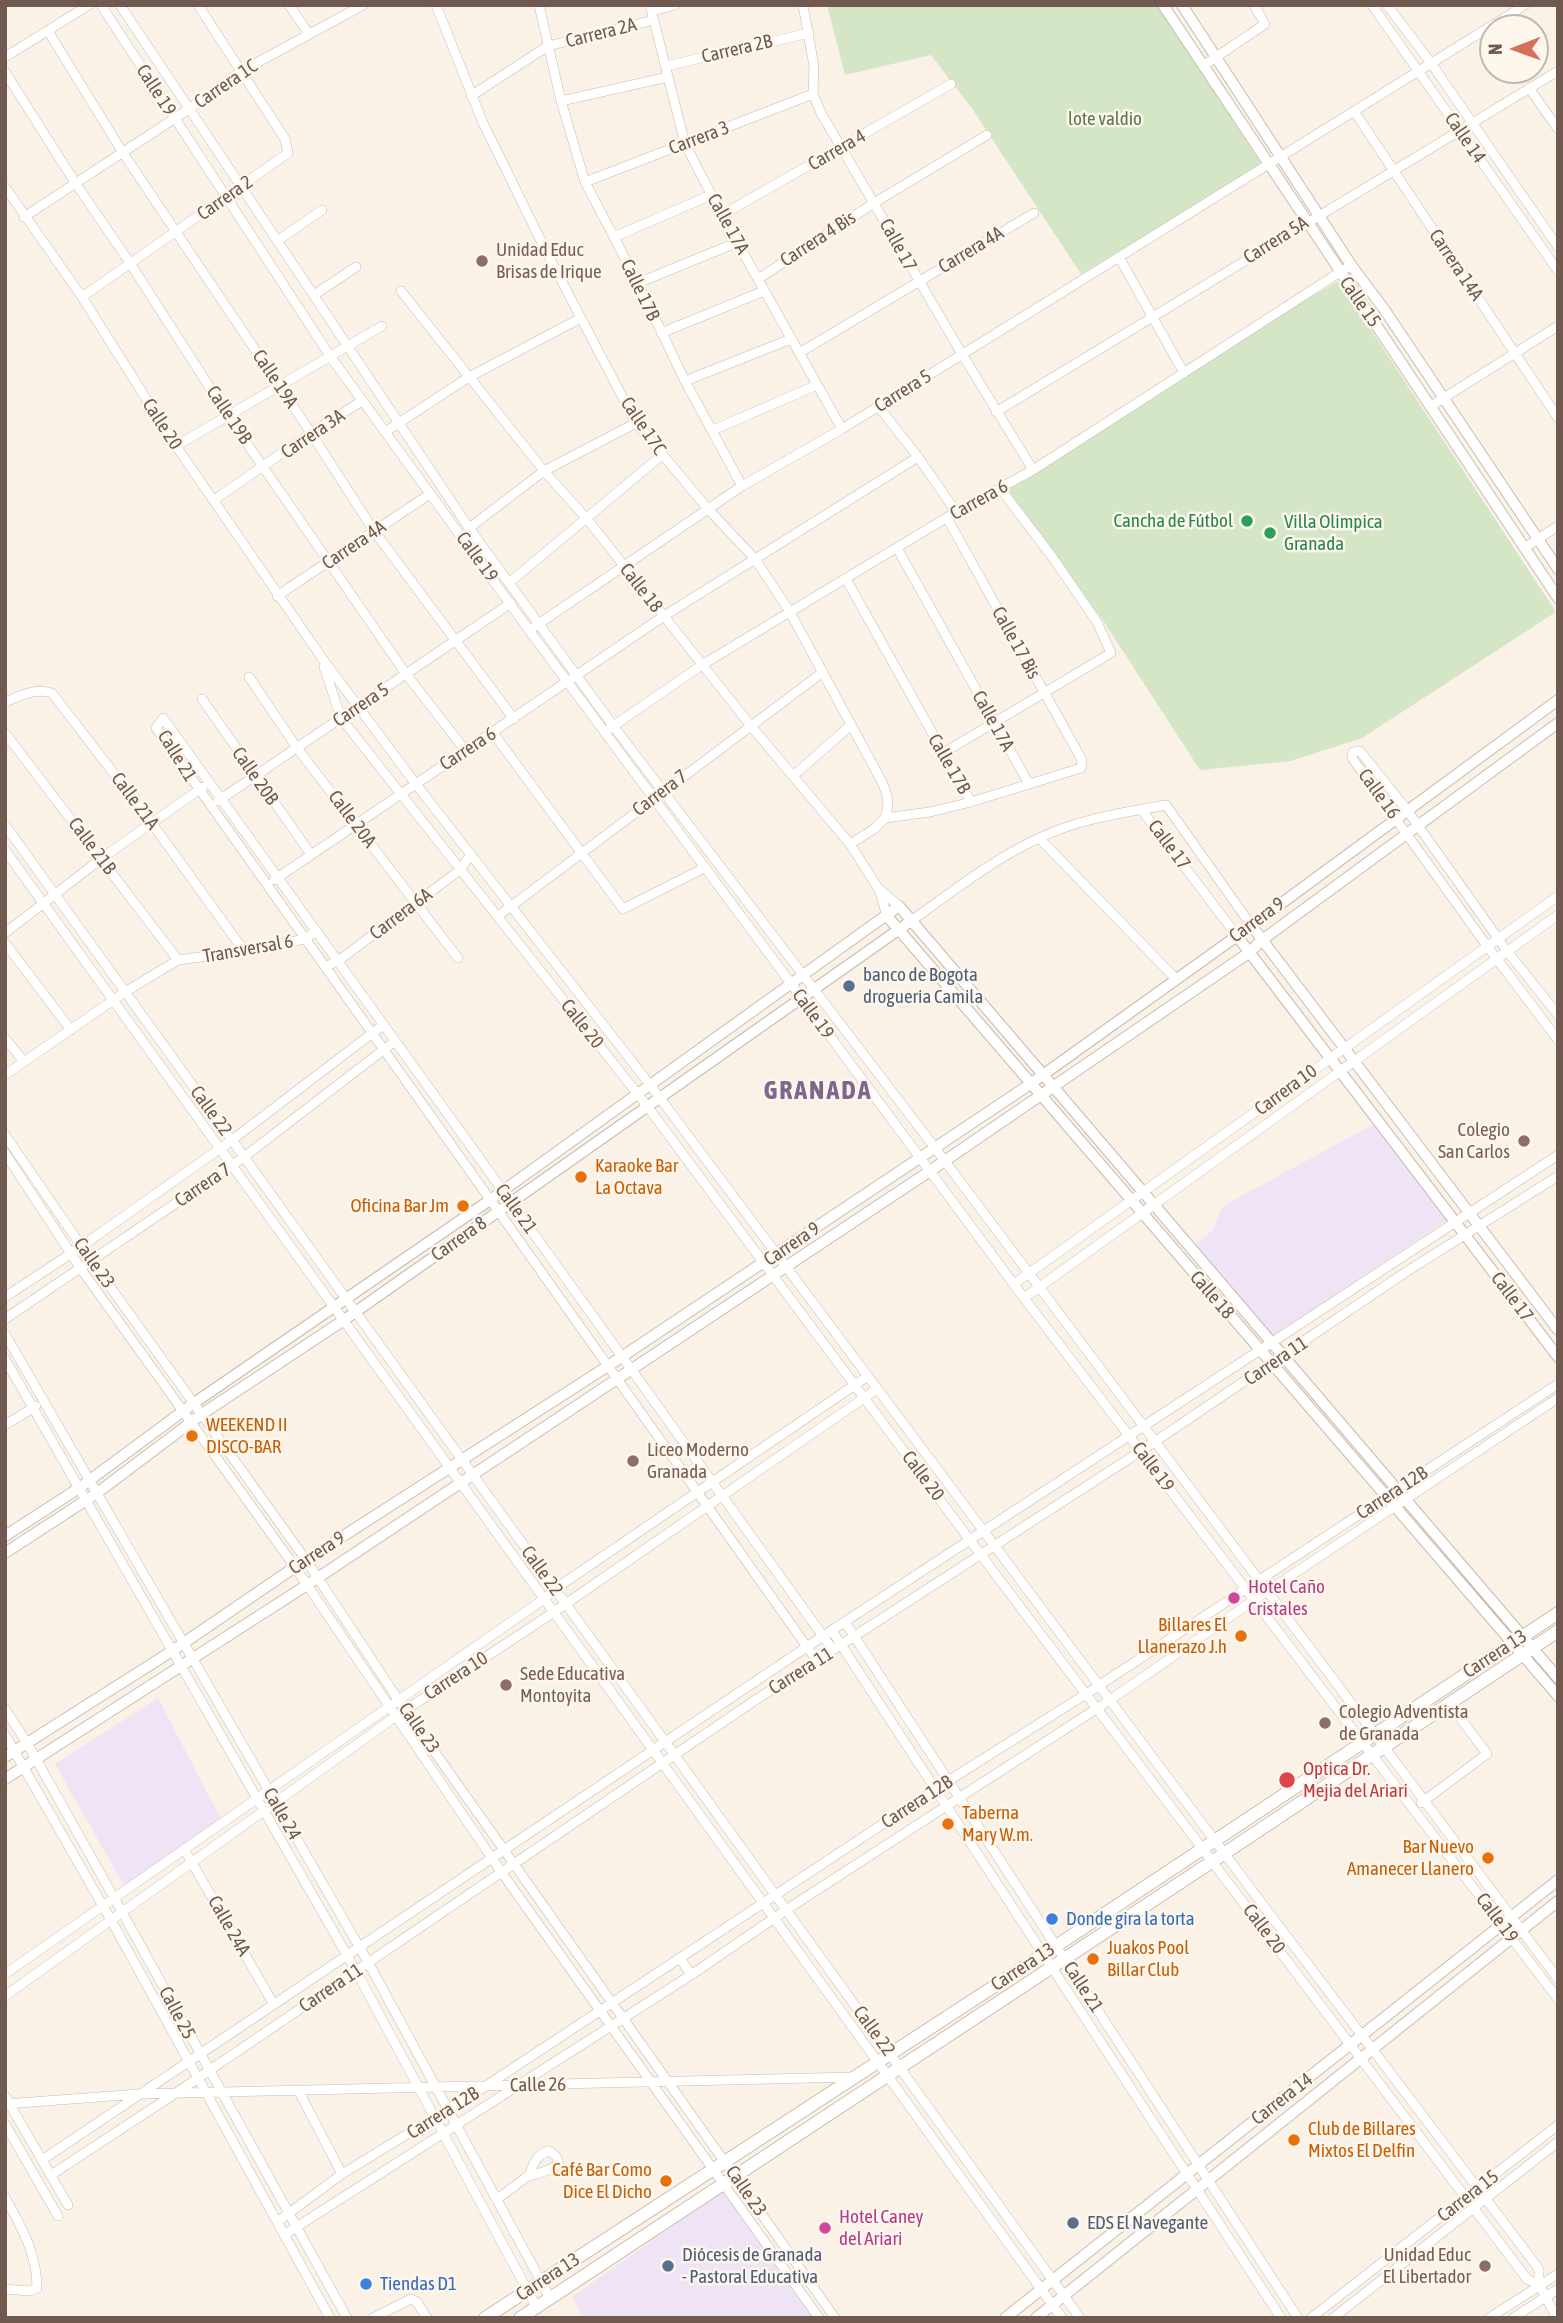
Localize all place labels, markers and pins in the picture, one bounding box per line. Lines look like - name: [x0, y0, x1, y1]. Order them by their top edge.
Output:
- place label: Unidad Educ Brisas de Irique: [496, 239, 602, 283]
- marker: Unidad Educ Brisas de Irique: [474, 253, 490, 269]
- place label: Cancha de Fútbol: [1113, 510, 1233, 532]
- place label: Villa Olimpica Granada: [1284, 511, 1383, 555]
- marker: Cancha de Fútbol: [1239, 513, 1255, 529]
- marker: Villa Olimpica Granada: [1262, 525, 1278, 541]
- place label: banco de Bogota drogueria Camila: [863, 964, 983, 1008]
- marker: banco de Bogota drogueria Camila: [841, 978, 857, 994]
- place label: Colegio San Carlos: [1438, 1119, 1510, 1163]
- marker: Colegio San Carlos: [1516, 1133, 1532, 1149]
- place label: Karaoke Bar La Octava: [595, 1155, 678, 1199]
- marker: Karaoke Bar La Octava: [573, 1169, 589, 1185]
- place label: Oficina Bar Jm: [350, 1195, 449, 1217]
- marker: Oficina Bar Jm: [455, 1198, 471, 1214]
- place label: WEEKEND II DISCO-BAR: [206, 1414, 288, 1458]
- marker: WEEKEND II DISCO-BAR: [184, 1428, 200, 1444]
- place label: Liceo Moderno Granada: [647, 1439, 749, 1483]
- marker: Liceo Moderno Granada: [625, 1453, 641, 1469]
- place label: Hotel Caño Cristales: [1248, 1576, 1325, 1620]
- marker: Hotel Caño Cristales: [1226, 1590, 1242, 1606]
- place label: Billares El Llanerazo J.h: [1137, 1614, 1227, 1658]
- marker: Billares El Llanerazo J.h: [1233, 1628, 1249, 1644]
- place label: Sede Educativa Montoyita: [520, 1663, 625, 1707]
- marker: Sede Educativa Montoyita: [498, 1677, 514, 1693]
- place label: Colegio Adventista de Granada: [1339, 1701, 1469, 1745]
- marker: Colegio Adventista de Granada: [1317, 1715, 1333, 1731]
- place label: Optica Dr. Mejia del Ariari: [1303, 1758, 1408, 1802]
- marker: Optica Dr. Mejia del Ariari: [1277, 1770, 1297, 1790]
- place label: Taberna Mary W.m.: [962, 1802, 1033, 1846]
- marker: Taberna Mary W.m.: [940, 1816, 956, 1832]
- place label: Bar Nuevo Amanecer Llanero: [1347, 1836, 1474, 1880]
- marker: Bar Nuevo Amanecer Llanero: [1480, 1850, 1496, 1866]
- place label: Donde gira la torta: [1066, 1908, 1195, 1930]
- marker: Donde gira la torta: [1044, 1911, 1060, 1927]
- place label: Juakos Pool Billar Club: [1107, 1937, 1189, 1981]
- marker: Juakos Pool Billar Club: [1085, 1951, 1101, 1967]
- place label: Club de Billares Mixtos El Delfin: [1308, 2118, 1416, 2162]
- marker: Club de Billares Mixtos El Delfin: [1286, 2132, 1302, 2148]
- place label: Café Bar Como Dice El Dicho: [552, 2159, 652, 2203]
- marker: Café Bar Como Dice El Dicho: [658, 2173, 674, 2189]
- place label: Hotel Caney del Ariari: [839, 2206, 923, 2250]
- place label: EDS El Navegante: [1087, 2212, 1208, 2234]
- marker: EDS El Navegante: [1065, 2215, 1081, 2231]
- marker: Hotel Caney del Ariari: [817, 2220, 833, 2236]
- place label: Diócesis de Granada - Pastoral Educativa: [682, 2244, 822, 2288]
- place label: Unidad Educ El Libertador: [1383, 2244, 1471, 2288]
- marker: Diócesis de Granada - Pastoral Educativa: [660, 2258, 676, 2274]
- marker: Unidad Educ El Libertador: [1477, 2258, 1493, 2274]
- place label: Tiendas D1: [380, 2273, 457, 2295]
- marker: Tiendas D1: [358, 2276, 374, 2292]

